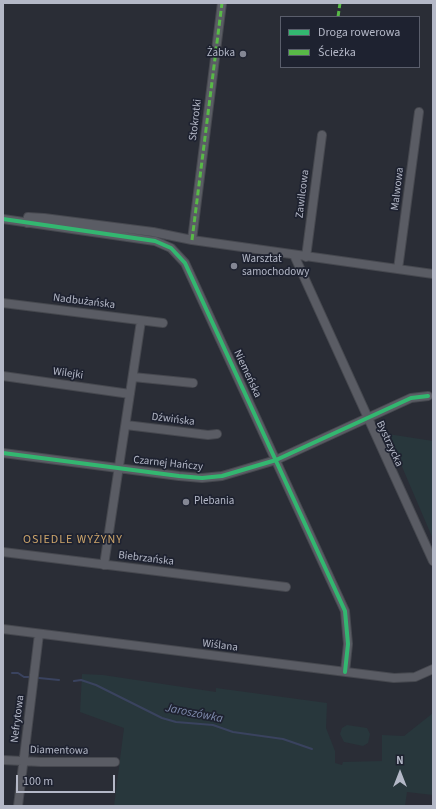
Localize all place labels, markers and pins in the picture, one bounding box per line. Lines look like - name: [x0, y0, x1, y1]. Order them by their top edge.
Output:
- place label: Żabka: [207, 47, 235, 61]
- marker: Żabka: [238, 49, 248, 59]
- place label: Warsztat samochodowy: [242, 253, 309, 279]
- marker: Warsztat samochodowy: [229, 261, 239, 271]
- place label: Plebania: [194, 495, 234, 509]
- marker: Plebania: [181, 497, 191, 507]

